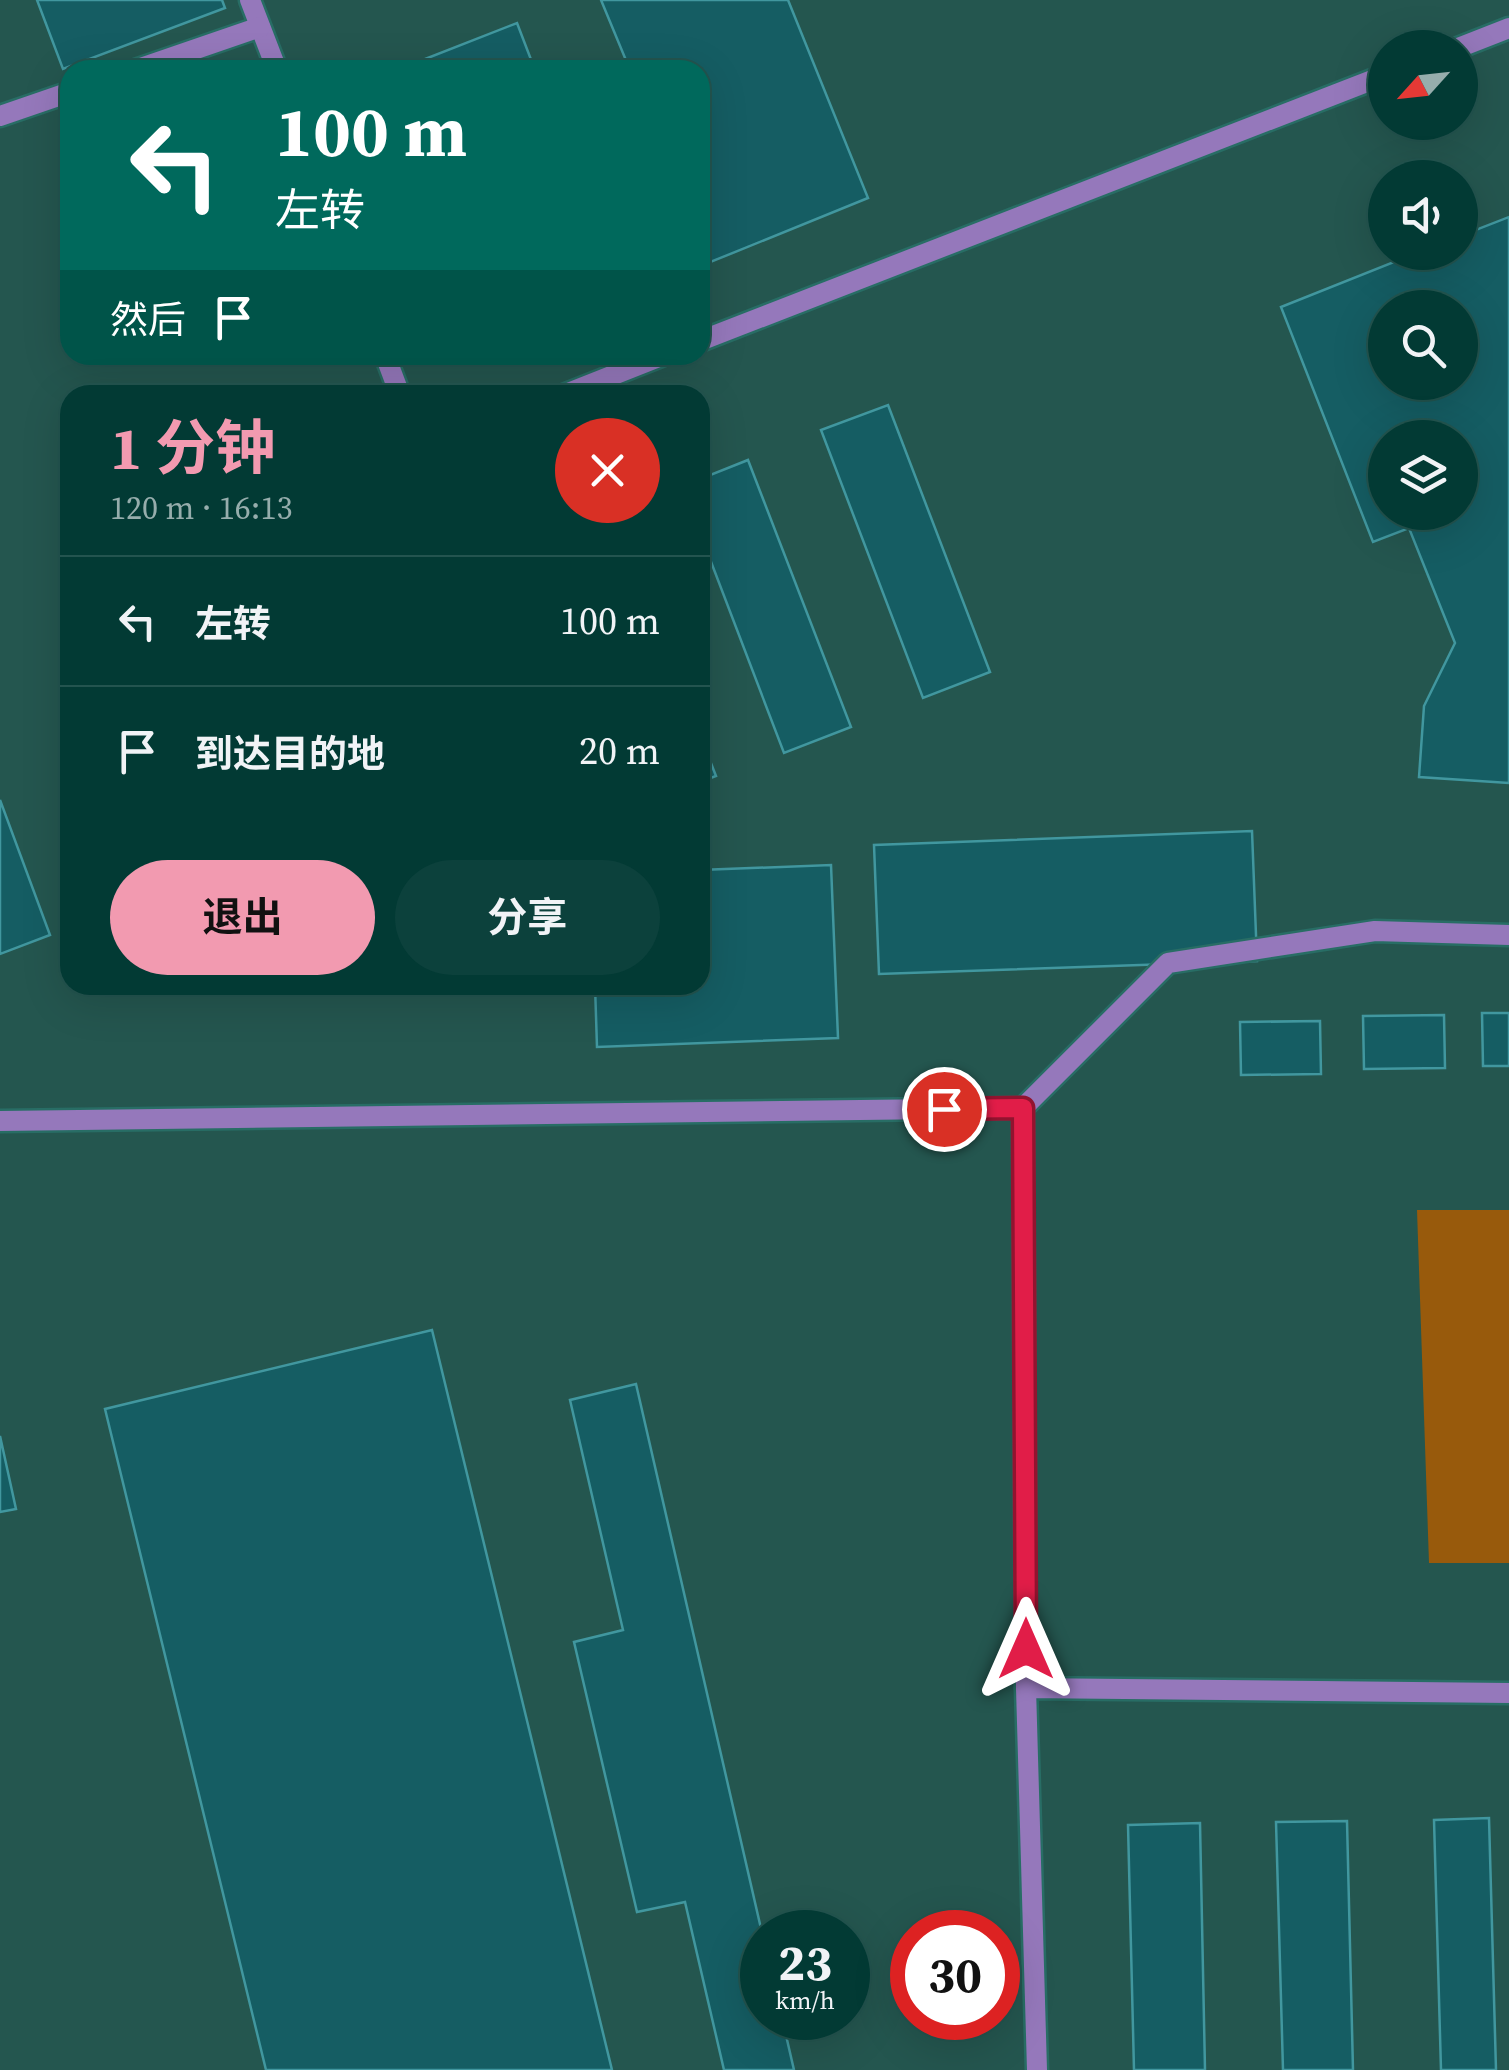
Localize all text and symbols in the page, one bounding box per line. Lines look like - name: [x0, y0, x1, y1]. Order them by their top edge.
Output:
- north arrow: [1368, 30, 1478, 140]
- map controls: [1368, 30, 1478, 530]
- text: 100 m: [275, 83, 467, 179]
- icon: left: [110, 100, 240, 230]
- button: sound: [1368, 160, 1478, 270]
- text: 左转: [275, 179, 365, 241]
- icon: arrive: [206, 290, 261, 345]
- button: search: [1368, 290, 1478, 400]
- text: 然后: [110, 294, 186, 346]
- text: 1 分钟: [110, 407, 275, 489]
- button: close: [555, 418, 660, 523]
- button: layers: [1368, 420, 1478, 530]
- text: 120 m · 16:13: [110, 486, 292, 530]
- icon: left: [110, 594, 165, 649]
- text: 100 m: [560, 595, 660, 647]
- text: 左转: [195, 598, 271, 650]
- icon: arrive: [110, 724, 165, 779]
- text: 20 m: [579, 725, 660, 777]
- text: 到达目的地: [195, 728, 385, 780]
- button: 退出: [110, 860, 375, 975]
- button: 分享: [395, 860, 660, 975]
- pin: [902, 1067, 987, 1152]
- icon: arrive: [917, 1082, 972, 1137]
- position arrow: [974, 1597, 1078, 1701]
- speed limit sign: 30: [890, 1910, 1020, 2040]
- text: 23: [778, 1928, 832, 1997]
- text: km/h: [775, 1983, 835, 2017]

